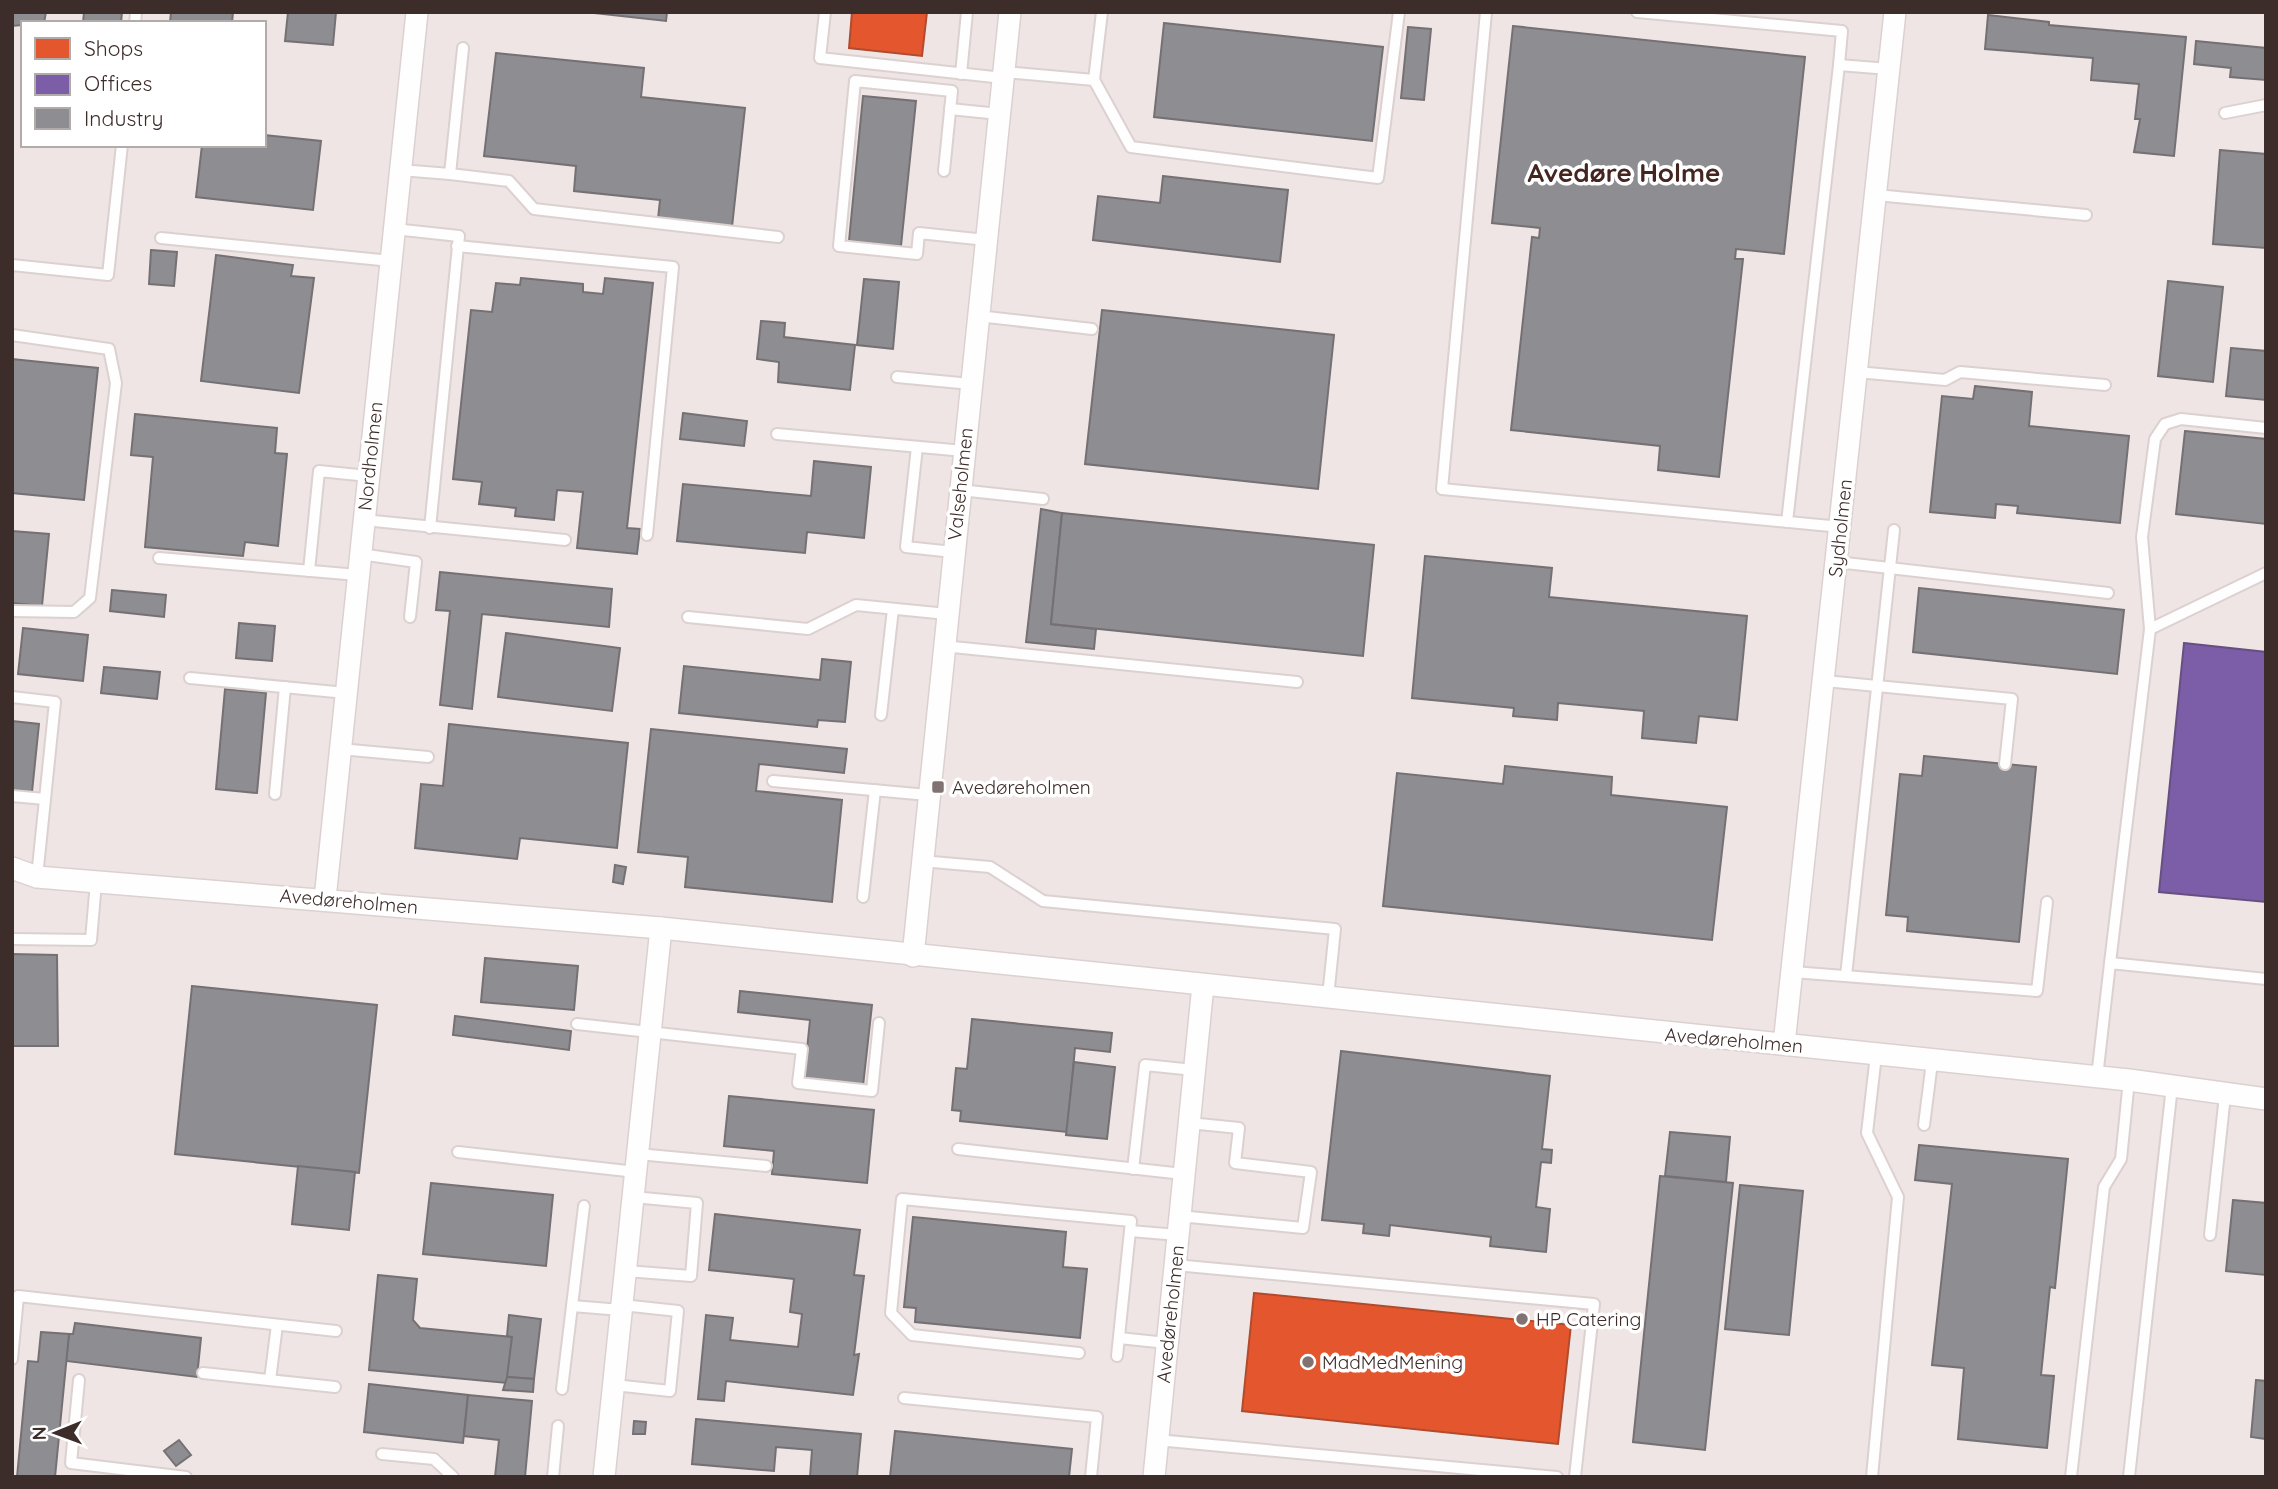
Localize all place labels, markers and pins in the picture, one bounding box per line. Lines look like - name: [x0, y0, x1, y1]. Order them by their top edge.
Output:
- place label: Avedøreholmen: [952, 775, 1091, 799]
- marker: Avedøreholmen: [930, 779, 946, 795]
- place label: HP Catering: [1536, 1307, 1641, 1331]
- marker: HP Catering: [1514, 1311, 1530, 1327]
- place label: MadMedMening: [1322, 1350, 1463, 1374]
- marker: MadMedMening: [1300, 1354, 1316, 1370]

